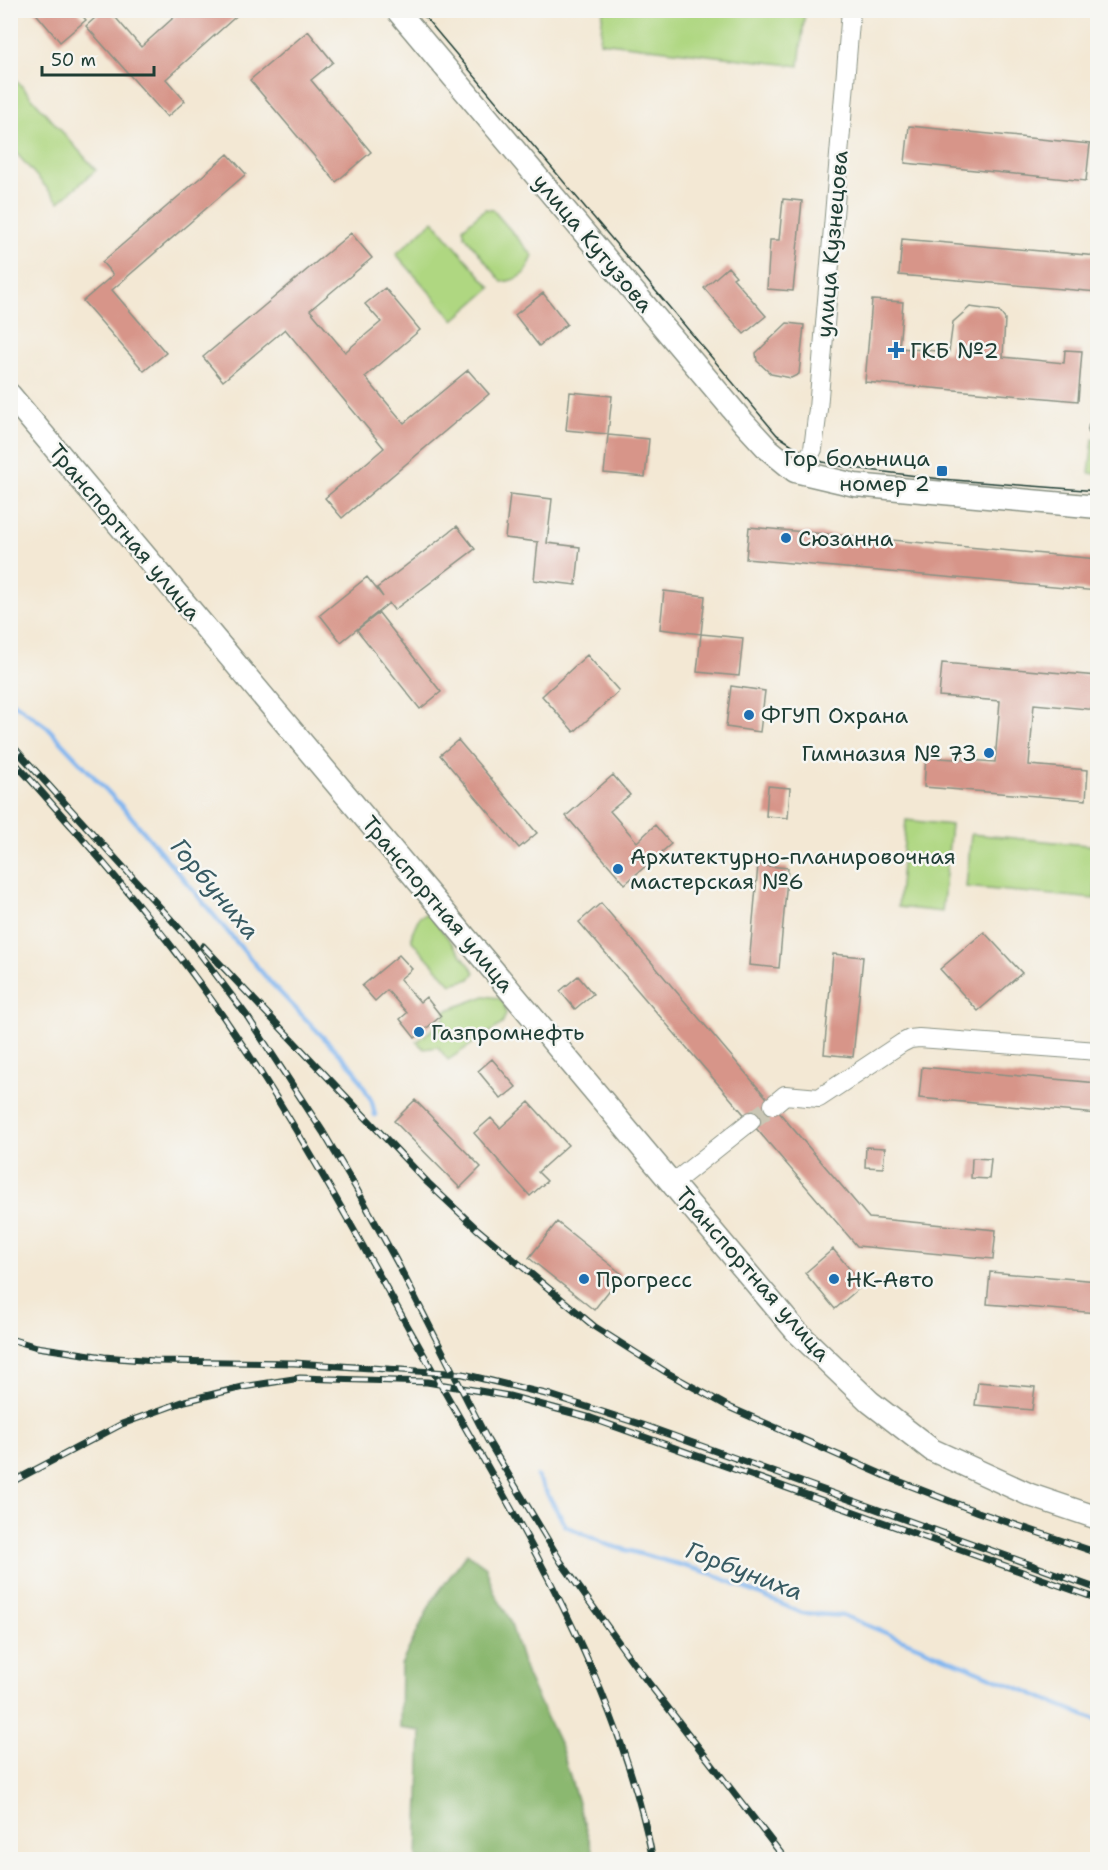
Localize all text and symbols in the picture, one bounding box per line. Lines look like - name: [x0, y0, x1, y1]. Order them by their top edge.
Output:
- scale bar: [42, 39, 154, 77]
- text: 50 m: [51, 48, 96, 72]
- street label: улица Кузнецова: [809, 149, 855, 339]
- street label: улица Кутузова: [526, 168, 660, 319]
- place label: ГКБ №2: [910, 336, 999, 365]
- marker: ГКБ №2: [887, 341, 905, 359]
- street label: Транспортная улица: [42, 438, 208, 627]
- place label: Гор больница номер 2: [784, 444, 930, 498]
- marker: Гор больница номер 2: [935, 464, 949, 478]
- place label: Сюзанна: [798, 524, 894, 553]
- marker: Сюзанна: [779, 531, 793, 545]
- place label: ФГУП Охрана: [761, 701, 909, 730]
- marker: ФГУП Охрана: [742, 708, 756, 722]
- place label: Гимназия № 73: [801, 739, 977, 768]
- marker: Гимназия № 73: [982, 746, 996, 760]
- street label: Транспортная улица: [355, 810, 521, 999]
- water label: Горбуниха: [163, 832, 267, 946]
- place label: Архитектурно-планировочная мастерская №6: [630, 842, 956, 896]
- marker: Архитектурно-планировочная мастерская №6: [611, 862, 625, 876]
- place label: Газпромнефть: [431, 1018, 584, 1047]
- marker: Газпромнефть: [412, 1025, 426, 1039]
- street label: Транспортная улица: [669, 1181, 837, 1368]
- place label: Прогресс: [596, 1265, 692, 1294]
- place label: НК-Авто: [846, 1265, 934, 1294]
- marker: Прогресс: [577, 1272, 591, 1286]
- marker: НК-Авто: [827, 1272, 841, 1286]
- water label: Горбуниха: [681, 1534, 807, 1608]

